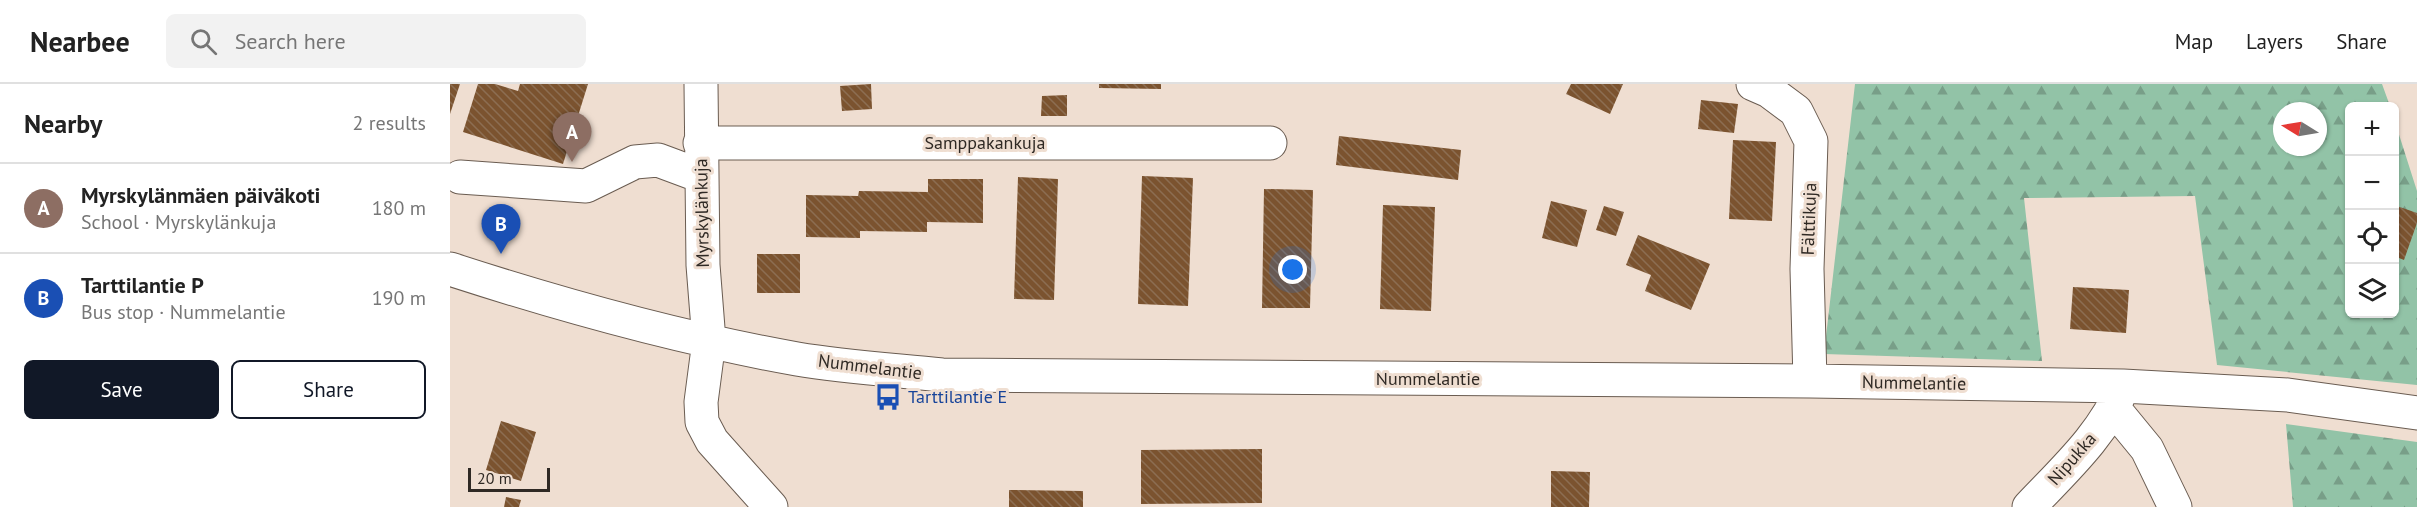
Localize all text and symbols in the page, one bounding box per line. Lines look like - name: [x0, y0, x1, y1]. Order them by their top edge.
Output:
- search box: [166, 14, 586, 68]
- text: Nearbee: [30, 23, 130, 60]
- icon: search: [187, 25, 220, 58]
- text: Search here: [235, 27, 346, 55]
- text: Map: [2175, 28, 2213, 55]
- text: Layers: [2246, 28, 2303, 55]
- text: Share: [2336, 28, 2387, 55]
- north arrow: [2273, 102, 2327, 156]
- map controls: [2345, 102, 2399, 318]
- button: +: [2345, 102, 2399, 156]
- text: Nearby: [24, 107, 102, 140]
- text: 2 results: [353, 110, 426, 136]
- pin: A: [552, 112, 592, 162]
- street label: Samppakankuja: [925, 131, 1045, 154]
- button: −: [2345, 156, 2399, 210]
- street label: Myrskylänkuja: [689, 158, 714, 268]
- text: Myrskylänmäen päiväkoti: [81, 181, 321, 209]
- street label: Fälttikuja: [1796, 182, 1821, 256]
- text: A: [37, 195, 50, 221]
- text: 180 m: [372, 195, 426, 221]
- pin: B: [482, 204, 520, 254]
- text: School · Myrskylänkuja: [81, 209, 276, 235]
- button: locate: [2345, 210, 2399, 264]
- your location: [1278, 255, 1307, 284]
- button: layers: [2345, 264, 2399, 318]
- text: Tarttilantie P: [81, 271, 204, 299]
- text: B: [38, 285, 49, 311]
- text: 190 m: [372, 285, 426, 311]
- text: Bus stop · Nummelantie: [81, 299, 286, 325]
- street label: Nummelantie: [817, 349, 923, 384]
- button: Save: [24, 360, 219, 419]
- button: Share: [231, 360, 426, 419]
- street label: Nummelantie: [1376, 367, 1480, 390]
- street label: Nummelantie: [1862, 370, 1966, 395]
- bus stop icon: Tarttilantie E: [873, 382, 903, 412]
- place label: Tarttilantie E: [908, 385, 1007, 408]
- street label: Nipukka: [2042, 428, 2101, 490]
- scale bar: [468, 465, 550, 492]
- text: 20 m: [477, 468, 512, 488]

